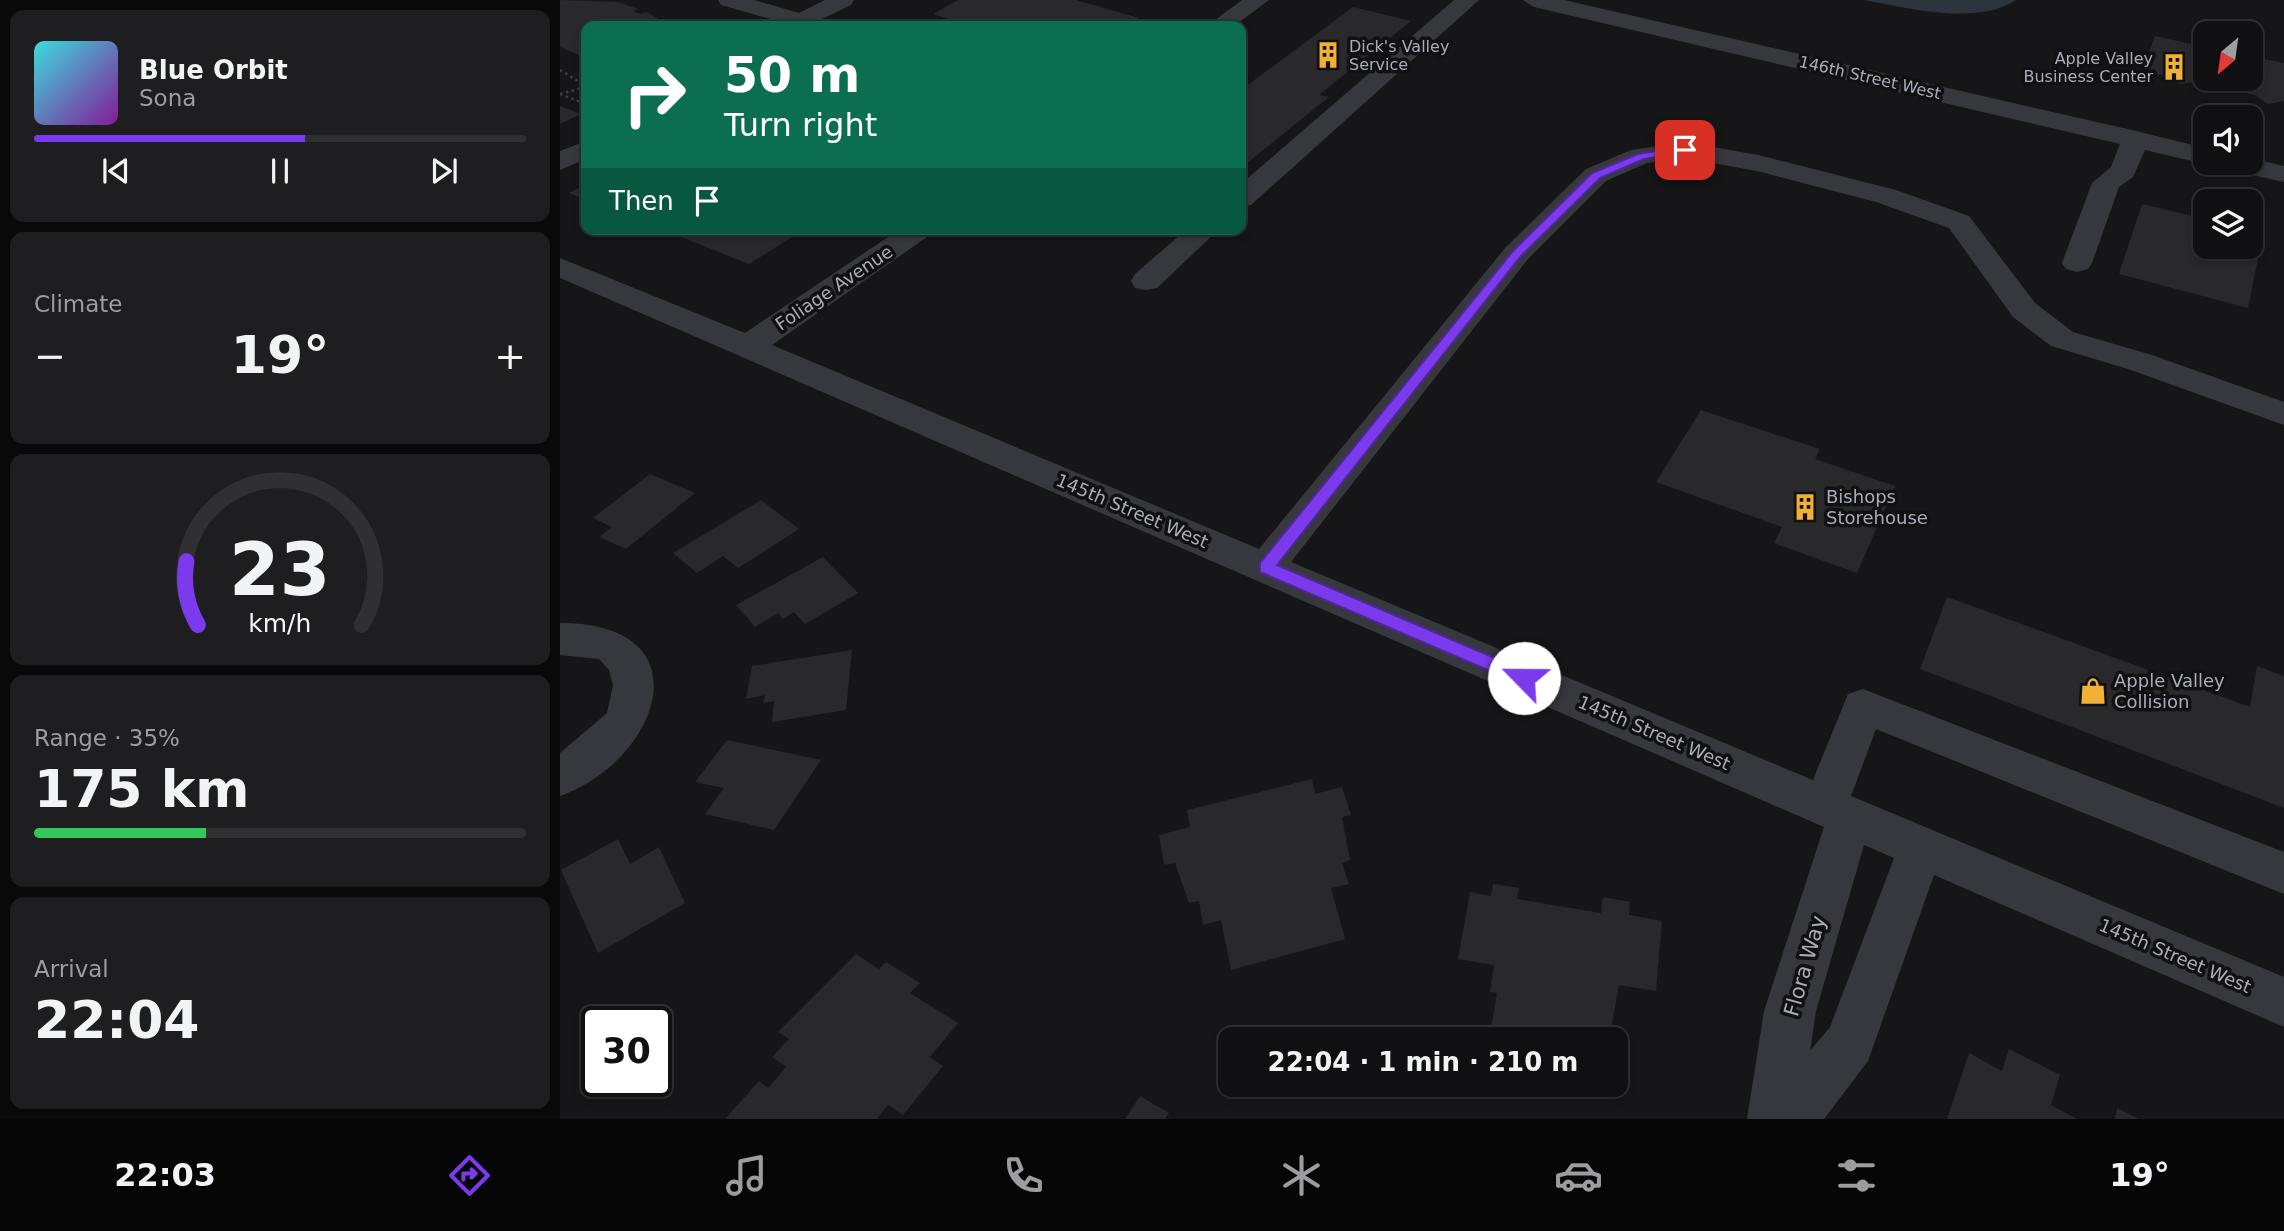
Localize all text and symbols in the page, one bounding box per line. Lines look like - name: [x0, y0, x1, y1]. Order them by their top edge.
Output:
- north arrow: [2193, 21, 2263, 91]
- map controls: [2193, 21, 2263, 259]
- place label: Dick's Valley Service: [1349, 37, 1449, 74]
- building icon: Dick's Valley Service: [1313, 40, 1343, 70]
- text: 50 m: [724, 47, 860, 104]
- icon: right: [609, 49, 700, 140]
- place label: Apple Valley Business Center: [2024, 49, 2153, 86]
- street label: 146th Street West: [1797, 52, 1943, 103]
- building icon: Apple Valley Business Center: [2159, 52, 2189, 82]
- text: Blue Orbit: [139, 55, 288, 85]
- text: Sona: [139, 85, 196, 111]
- button: sound: [2193, 105, 2263, 175]
- text: Turn right: [724, 106, 877, 144]
- pin: [1655, 120, 1715, 180]
- icon: arrive: [1666, 131, 1704, 169]
- icon: previous: [97, 152, 135, 190]
- icon: pause: [261, 152, 299, 190]
- icon: next: [425, 152, 463, 190]
- icon: arrive: [688, 182, 726, 220]
- text: Then: [609, 186, 674, 216]
- button: layers: [2193, 189, 2263, 259]
- street label: Foliage Avenue: [771, 241, 896, 335]
- text: Climate: [34, 291, 123, 317]
- text: 19°: [231, 325, 329, 385]
- text: −: [34, 334, 66, 378]
- text: +: [494, 334, 526, 378]
- street label: 145th Street West: [1053, 469, 1211, 552]
- place label: Bishops Storehouse: [1826, 486, 1928, 528]
- building icon: Bishops Storehouse: [1790, 492, 1820, 522]
- text: 23: [229, 528, 331, 613]
- text: km/h: [248, 609, 312, 638]
- position arrow: [1487, 641, 1561, 715]
- place label: Apple Valley Collision: [2114, 670, 2225, 712]
- shop icon: Apple Valley Collision: [2078, 676, 2108, 706]
- street label: 145th Street West: [1575, 691, 1733, 774]
- text: Range · 35%: [34, 725, 180, 751]
- text: 175 km: [34, 759, 249, 819]
- street label: Flora Way: [1779, 913, 1831, 1019]
- street label: 145th Street West: [2096, 914, 2254, 997]
- text: Arrival: [34, 956, 109, 982]
- text: 22:04: [34, 990, 200, 1050]
- speed limit sign: 30: [581, 1006, 672, 1097]
- text: 22:04 · 1 min · 210 m: [1268, 1047, 1578, 1077]
- icon: directions: [445, 1151, 494, 1200]
- icon: music: [722, 1151, 771, 1200]
- icon: phone: [999, 1151, 1048, 1200]
- icon: climate: [1277, 1151, 1326, 1200]
- icon: car: [1554, 1151, 1603, 1200]
- icon: filters: [1832, 1151, 1881, 1200]
- text: 22:03: [114, 1156, 216, 1194]
- text: 19°: [2109, 1156, 2170, 1194]

